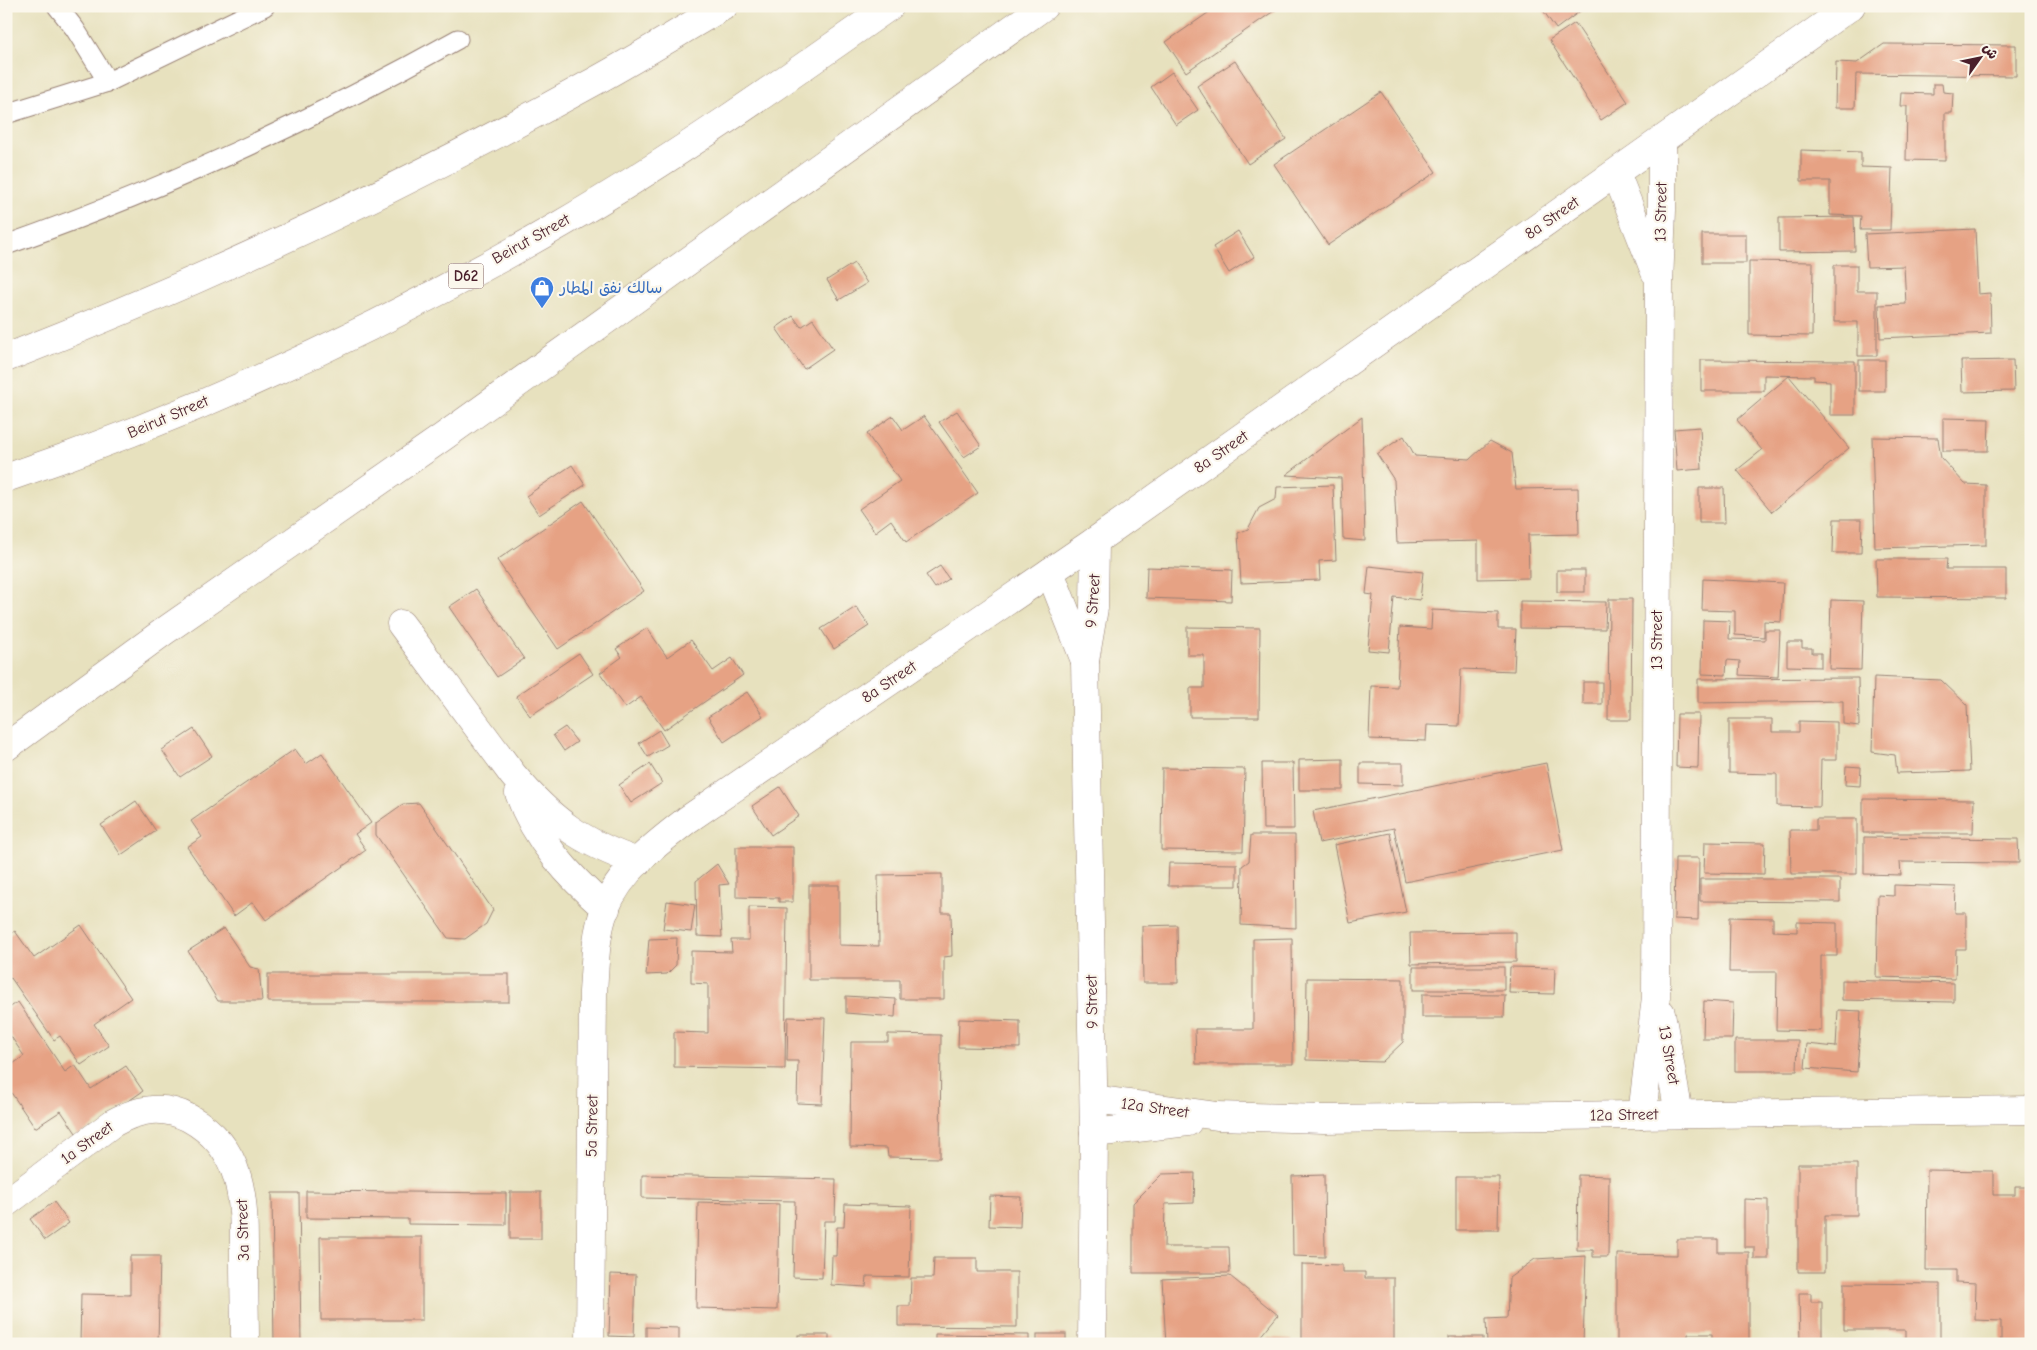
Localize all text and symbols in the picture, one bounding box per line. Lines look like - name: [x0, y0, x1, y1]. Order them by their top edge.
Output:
- north arrow: [1954, 32, 2004, 82]
- text: ش: [1979, 40, 2002, 62]
- street label: 13 Street: [1651, 182, 1671, 242]
- street label: 8a Street: [1521, 193, 1583, 243]
- street label: Beirut Street: [489, 210, 573, 268]
- road number: D62: [448, 264, 484, 288]
- shop icon: سالك نفق المطار: [529, 275, 555, 309]
- place label: سالك نفق المطار: [558, 279, 662, 297]
- street label: Beirut Street: [125, 392, 212, 442]
- street label: 8a Street: [1190, 427, 1252, 477]
- street label: 9 Street: [1082, 573, 1104, 629]
- street label: 13 Street: [1648, 610, 1666, 670]
- street label: 8a Street: [858, 657, 920, 707]
- street label: 9 Street: [1083, 974, 1101, 1029]
- street label: 13 Street: [1655, 1024, 1683, 1086]
- street label: 5a Street: [582, 1094, 602, 1157]
- street label: 12a Street: [1120, 1094, 1191, 1122]
- street label: 12a Street: [1590, 1105, 1659, 1125]
- street label: 1a Street: [57, 1118, 117, 1168]
- street label: 3a Street: [233, 1198, 253, 1261]

